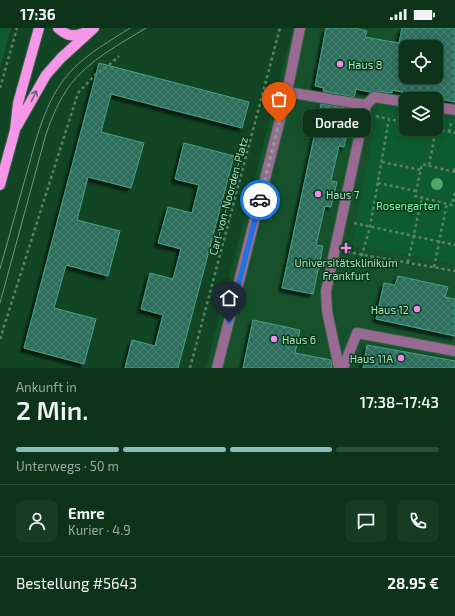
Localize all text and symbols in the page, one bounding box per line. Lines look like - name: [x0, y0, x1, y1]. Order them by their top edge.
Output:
- text: 17:36: [20, 5, 56, 23]
- map controls: [399, 40, 443, 136]
- button: locate: [399, 40, 443, 84]
- place label: Haus 8: [348, 58, 382, 71]
- marker: Haus 8: [335, 59, 345, 69]
- pin: [262, 82, 296, 123]
- icon: bag: [268, 88, 290, 110]
- one-way arrow: [31, 90, 38, 102]
- button: layers: [399, 92, 443, 136]
- callout: Dorade: [303, 109, 371, 137]
- text: Dorade: [315, 115, 359, 131]
- street label: Carl-von-Noorden-Platz: [206, 135, 250, 256]
- courier: [240, 180, 280, 220]
- place label: Haus 7: [326, 188, 360, 201]
- icon: car: [249, 189, 271, 211]
- marker: Haus 7: [313, 189, 323, 199]
- park label: Rosengarten: [376, 199, 440, 212]
- marker: Universitätsklinikum Frankfurt: [340, 242, 352, 254]
- place label: Universitätsklinikum Frankfurt: [294, 256, 398, 282]
- pin: [212, 281, 246, 322]
- icon: home: [218, 287, 240, 309]
- place label: Haus 12: [371, 303, 409, 316]
- marker: Haus 12: [412, 304, 422, 314]
- place label: Haus 6: [282, 333, 316, 346]
- marker: Haus 6: [269, 334, 279, 344]
- place label: Haus 11A: [350, 352, 393, 365]
- marker: Haus 11A: [396, 353, 406, 363]
- text: Ankunft in: [16, 379, 77, 395]
- text: 17:38–17:43: [360, 393, 439, 411]
- text: 2 Min.: [16, 394, 88, 425]
- text: Unterwegs · 50 m: [16, 458, 119, 474]
- button: person: [16, 500, 58, 542]
- button: chat: [345, 500, 387, 542]
- button: phone: [397, 500, 439, 542]
- text: Emre: [68, 504, 105, 522]
- text: Kurier · 4.9: [68, 522, 131, 538]
- text: Bestellung #5643: [16, 574, 137, 592]
- text: 28.95 €: [387, 574, 439, 592]

